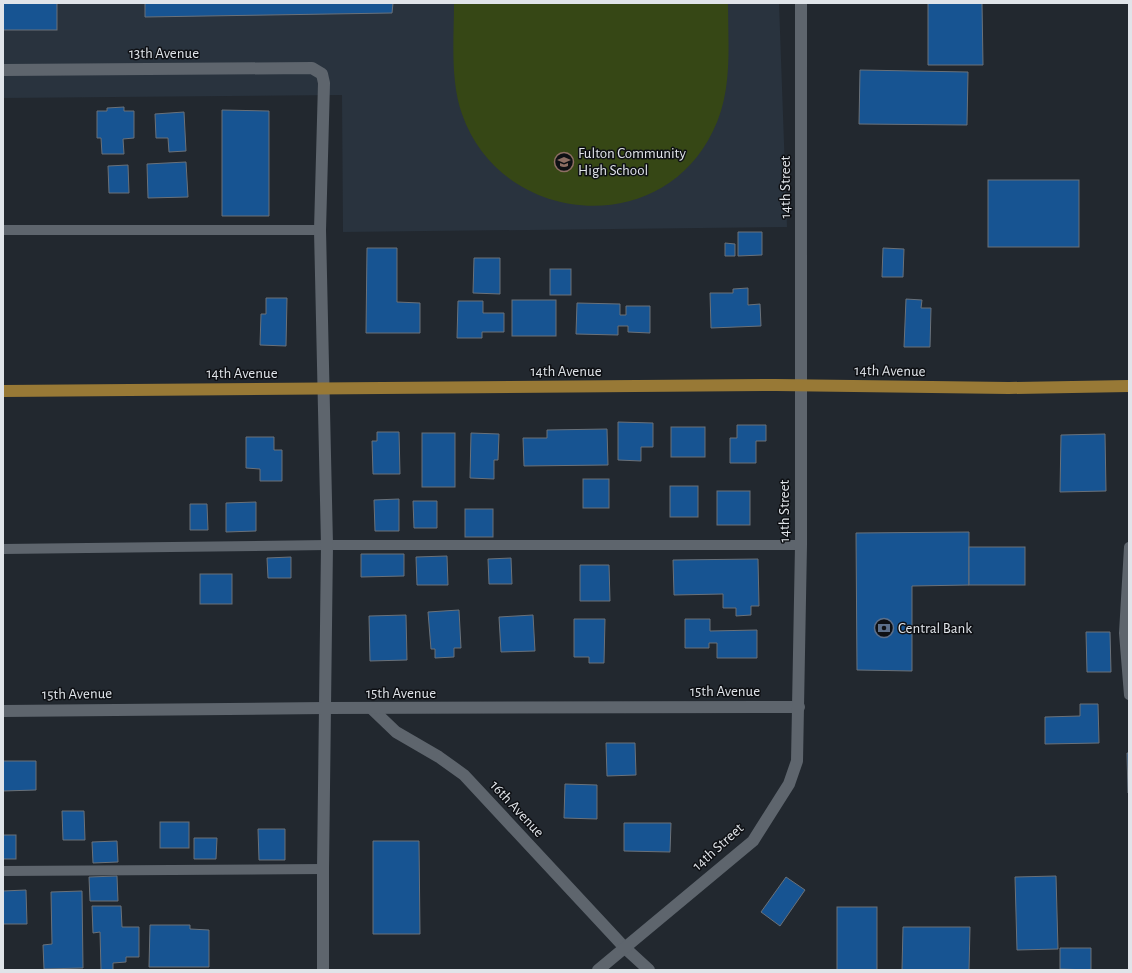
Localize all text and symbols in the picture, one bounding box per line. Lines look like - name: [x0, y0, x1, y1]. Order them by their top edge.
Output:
- street label: 13th Avenue: [129, 46, 199, 61]
- place label: Fulton Community High School: [578, 146, 686, 178]
- school or university icon: Fulton Community High School: [553, 151, 575, 173]
- street label: 14th Street: [778, 155, 793, 218]
- street label: 14th Avenue: [854, 363, 926, 379]
- street label: 14th Avenue: [530, 364, 602, 379]
- street label: 14th Avenue: [206, 366, 278, 381]
- street label: 14th Street: [777, 479, 792, 542]
- bank icon: Central Bank: [873, 617, 895, 639]
- place label: Central Bank: [898, 621, 972, 636]
- street label: 15th Avenue: [690, 684, 760, 699]
- street label: 15th Avenue: [42, 686, 112, 702]
- street label: 15th Avenue: [366, 686, 436, 701]
- street label: 16th Avenue: [487, 778, 547, 840]
- street label: 14th Street: [690, 820, 746, 874]

